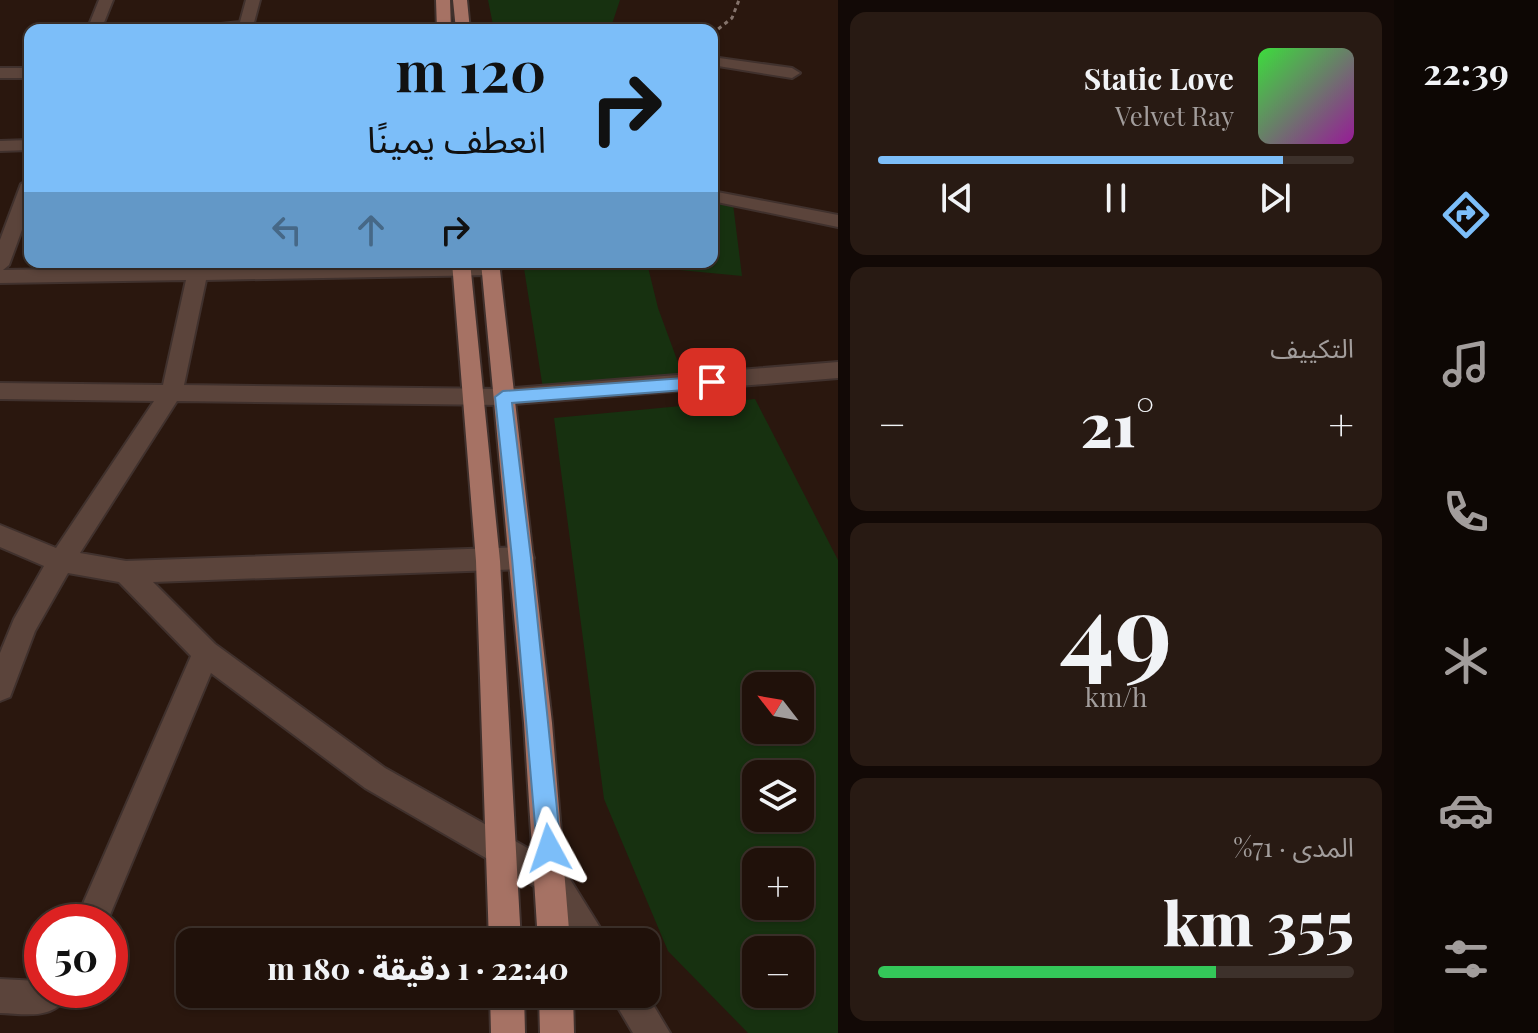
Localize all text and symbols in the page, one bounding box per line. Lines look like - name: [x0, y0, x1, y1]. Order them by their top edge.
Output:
- text: 120 m: [395, 32, 546, 107]
- text: 22:39: [1423, 46, 1509, 94]
- icon: right: [574, 56, 678, 160]
- text: Static Love: [1084, 58, 1234, 98]
- text: Velvet Ray: [1115, 98, 1234, 133]
- text: انعطف يمينًا: [367, 114, 546, 162]
- icon: previous: [935, 176, 979, 220]
- icon: pause: [1094, 176, 1138, 220]
- icon: next: [1253, 176, 1297, 220]
- icon: directions: [1438, 187, 1494, 243]
- icon: left: [265, 208, 309, 252]
- icon: ahead: [349, 208, 393, 252]
- icon: right: [433, 208, 477, 252]
- text: التكييف: [1270, 330, 1354, 365]
- icon: music: [1438, 336, 1494, 392]
- pin: [678, 348, 746, 416]
- icon: arrive: [690, 360, 734, 404]
- text: 21°: [1081, 382, 1154, 462]
- text: −: [878, 393, 906, 452]
- text: +: [1328, 393, 1354, 452]
- icon: phone: [1438, 484, 1494, 540]
- text: 49: [1060, 557, 1172, 696]
- icon: climate: [1438, 633, 1494, 689]
- north arrow: [742, 672, 814, 744]
- map controls: [742, 672, 814, 1008]
- text: km/h: [1085, 679, 1147, 714]
- button: layers: [742, 760, 814, 832]
- icon: car: [1438, 782, 1494, 838]
- position arrow: [507, 806, 591, 890]
- text: المدى · 71%: [1233, 829, 1354, 864]
- button: +: [742, 848, 814, 920]
- text: 355 km: [1163, 881, 1354, 961]
- speed limit sign: 50: [24, 904, 128, 1008]
- icon: filters: [1438, 931, 1494, 987]
- button: −: [742, 936, 814, 1008]
- text: 22:40 · 1 دقيقة · 180 m: [267, 948, 569, 988]

